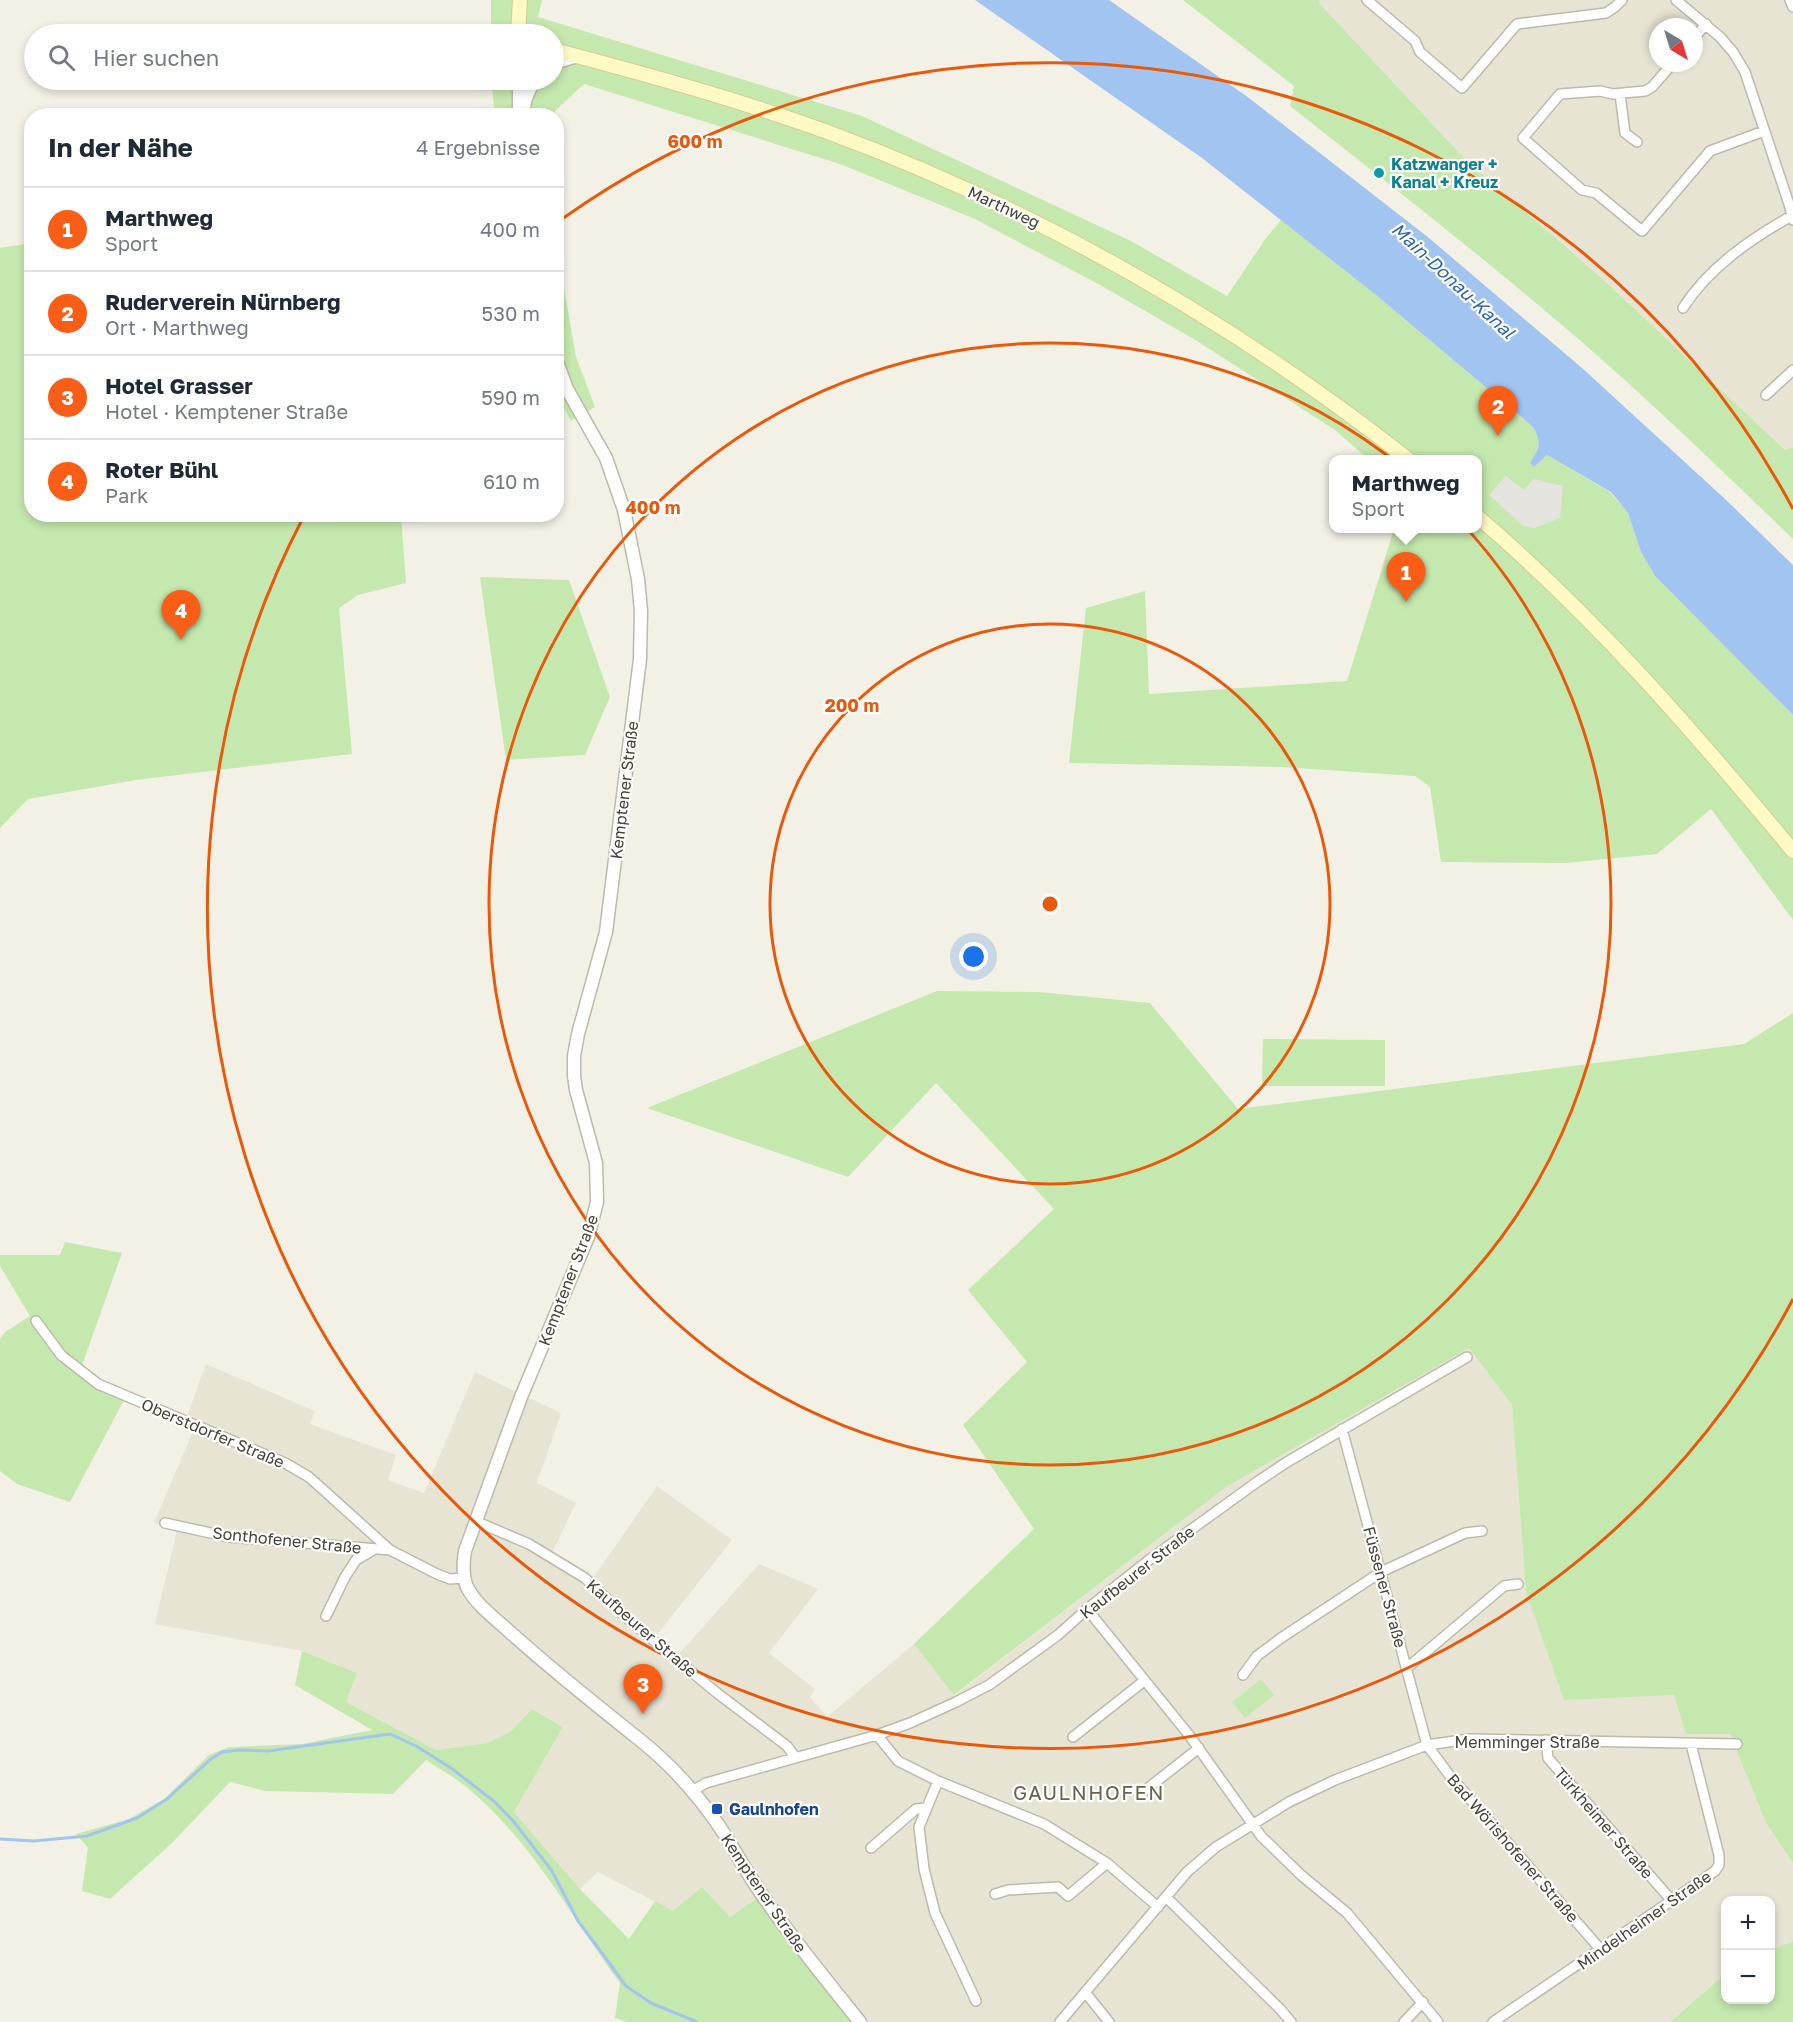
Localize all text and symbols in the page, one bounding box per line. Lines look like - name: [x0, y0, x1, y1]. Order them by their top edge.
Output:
- north arrow: [1649, 18, 1703, 72]
- search box: [24, 24, 564, 90]
- icon: search: [45, 41, 78, 74]
- text: Hier suchen: [93, 44, 219, 71]
- text: 600 m: [667, 130, 723, 152]
- text: In der Nähe: [48, 132, 193, 163]
- text: 4 Ergebnisse: [416, 135, 540, 159]
- place label: Katzwanger + Kanal + Kreuz: [1391, 154, 1498, 192]
- marker: Katzwanger + Kanal + Kreuz: [1372, 166, 1386, 180]
- street label: Marthweg: [965, 182, 1043, 232]
- text: Marthweg: [105, 204, 213, 231]
- text: 1: [62, 217, 73, 241]
- text: 400 m: [480, 217, 540, 241]
- water label: Main-Donau-Kanal: [1388, 218, 1521, 344]
- text: Sport: [105, 231, 158, 255]
- text: Ruderverein Nürnberg: [105, 288, 340, 315]
- text: 2: [61, 301, 74, 325]
- text: 530 m: [482, 301, 540, 325]
- text: Ort · Marthweg: [105, 315, 249, 339]
- text: Hotel Grasser: [105, 372, 253, 399]
- text: 3: [61, 385, 74, 409]
- text: 590 m: [481, 385, 540, 409]
- pin: 2: [1478, 386, 1518, 436]
- text: Hotel · Kemptener Straße: [105, 399, 348, 423]
- popup: [1329, 455, 1482, 533]
- text: Roter Bühl: [105, 456, 218, 483]
- text: 4: [61, 469, 74, 493]
- text: 610 m: [483, 469, 540, 493]
- text: Marthweg: [1352, 469, 1459, 496]
- text: Park: [105, 483, 148, 507]
- text: 400 m: [626, 496, 680, 518]
- text: Sport: [1352, 496, 1405, 520]
- pin: 1: [1386, 552, 1426, 602]
- pin: 4: [162, 590, 201, 640]
- text: 200 m: [825, 694, 879, 716]
- street label: Kemptener Straße: [606, 720, 642, 860]
- centre of rings: [1040, 894, 1060, 914]
- your location: [959, 942, 988, 971]
- street label: Kemptener Straße: [534, 1212, 602, 1348]
- street label: Oberstdorfer Straße: [139, 1394, 287, 1472]
- street label: Kaufbeurer Straße: [1076, 1521, 1198, 1623]
- street label: Sonthofener Straße: [212, 1522, 362, 1558]
- street label: Füssener Straße: [1359, 1524, 1411, 1650]
- street label: Kaufbeurer Straße: [583, 1575, 701, 1681]
- pin: 3: [624, 1664, 662, 1714]
- street label: Memminger Straße: [1455, 1732, 1599, 1752]
- street label: Türkheimer Straße: [1550, 1763, 1658, 1883]
- street label: Bad Wörishofener Straße: [1443, 1770, 1583, 1926]
- district label: GAULNHOFEN: [1013, 1780, 1165, 1804]
- place label: Gaulnhofen: [729, 1799, 819, 1819]
- marker: Gaulnhofen: [710, 1802, 724, 1816]
- street label: Kemptener Straße: [717, 1830, 811, 1956]
- street label: Mindelheimer Straße: [1573, 1866, 1715, 1974]
- map controls: [1721, 1896, 1775, 2004]
- button: +: [1721, 1896, 1775, 1950]
- button: −: [1721, 1950, 1775, 2004]

